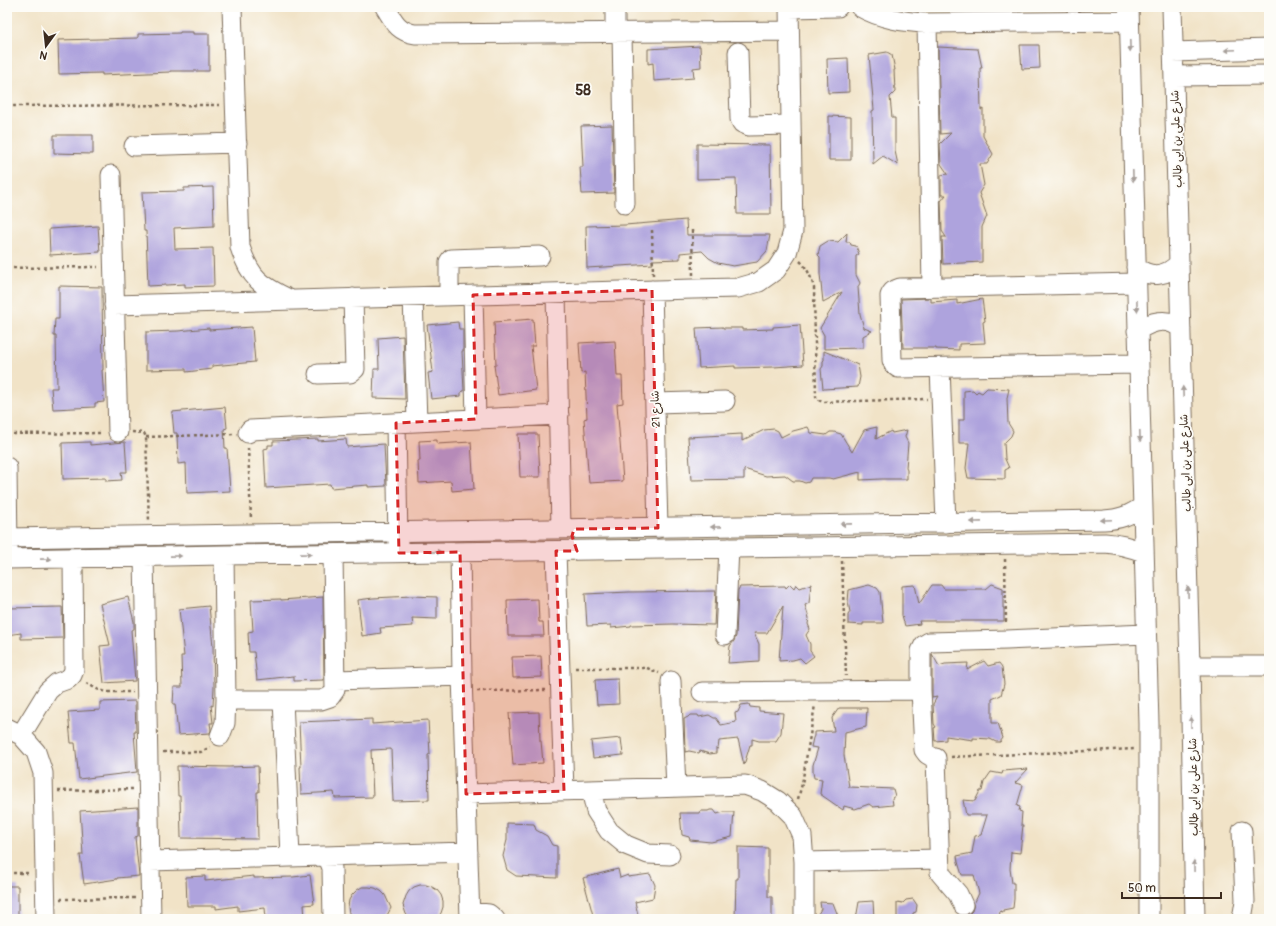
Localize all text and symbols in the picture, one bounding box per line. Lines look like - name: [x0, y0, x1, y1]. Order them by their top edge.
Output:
- north arrow: [26, 26, 66, 66]
- one-way arrow: [1127, 40, 1133, 53]
- one-way arrow: [1224, 47, 1236, 54]
- text: N: [38, 48, 49, 62]
- district label: 58: [575, 81, 591, 100]
- street label: شارع على بن ابى طالب: [1168, 90, 1187, 188]
- one-way arrow: [1130, 170, 1136, 183]
- one-way arrow: [1133, 300, 1140, 312]
- one-way arrow: [1180, 385, 1186, 398]
- street label: شارع 21: [648, 390, 665, 428]
- street label: شارع على بن ابى طالب: [1177, 414, 1196, 512]
- one-way arrow: [1137, 430, 1143, 443]
- one-way arrow: [1100, 516, 1112, 523]
- one-way arrow: [969, 519, 982, 525]
- one-way arrow: [839, 521, 852, 527]
- one-way arrow: [710, 523, 722, 530]
- one-way arrow: [430, 549, 442, 556]
- one-way arrow: [300, 551, 313, 557]
- one-way arrow: [170, 553, 183, 559]
- one-way arrow: [40, 556, 53, 562]
- one-way arrow: [1185, 585, 1191, 598]
- one-way arrow: [1188, 716, 1195, 728]
- street label: شارع على بن ابى طالب: [1186, 738, 1203, 836]
- one-way arrow: [1191, 859, 1197, 872]
- scale bar: [1122, 874, 1221, 900]
- text: 50 m: [1128, 881, 1156, 896]

